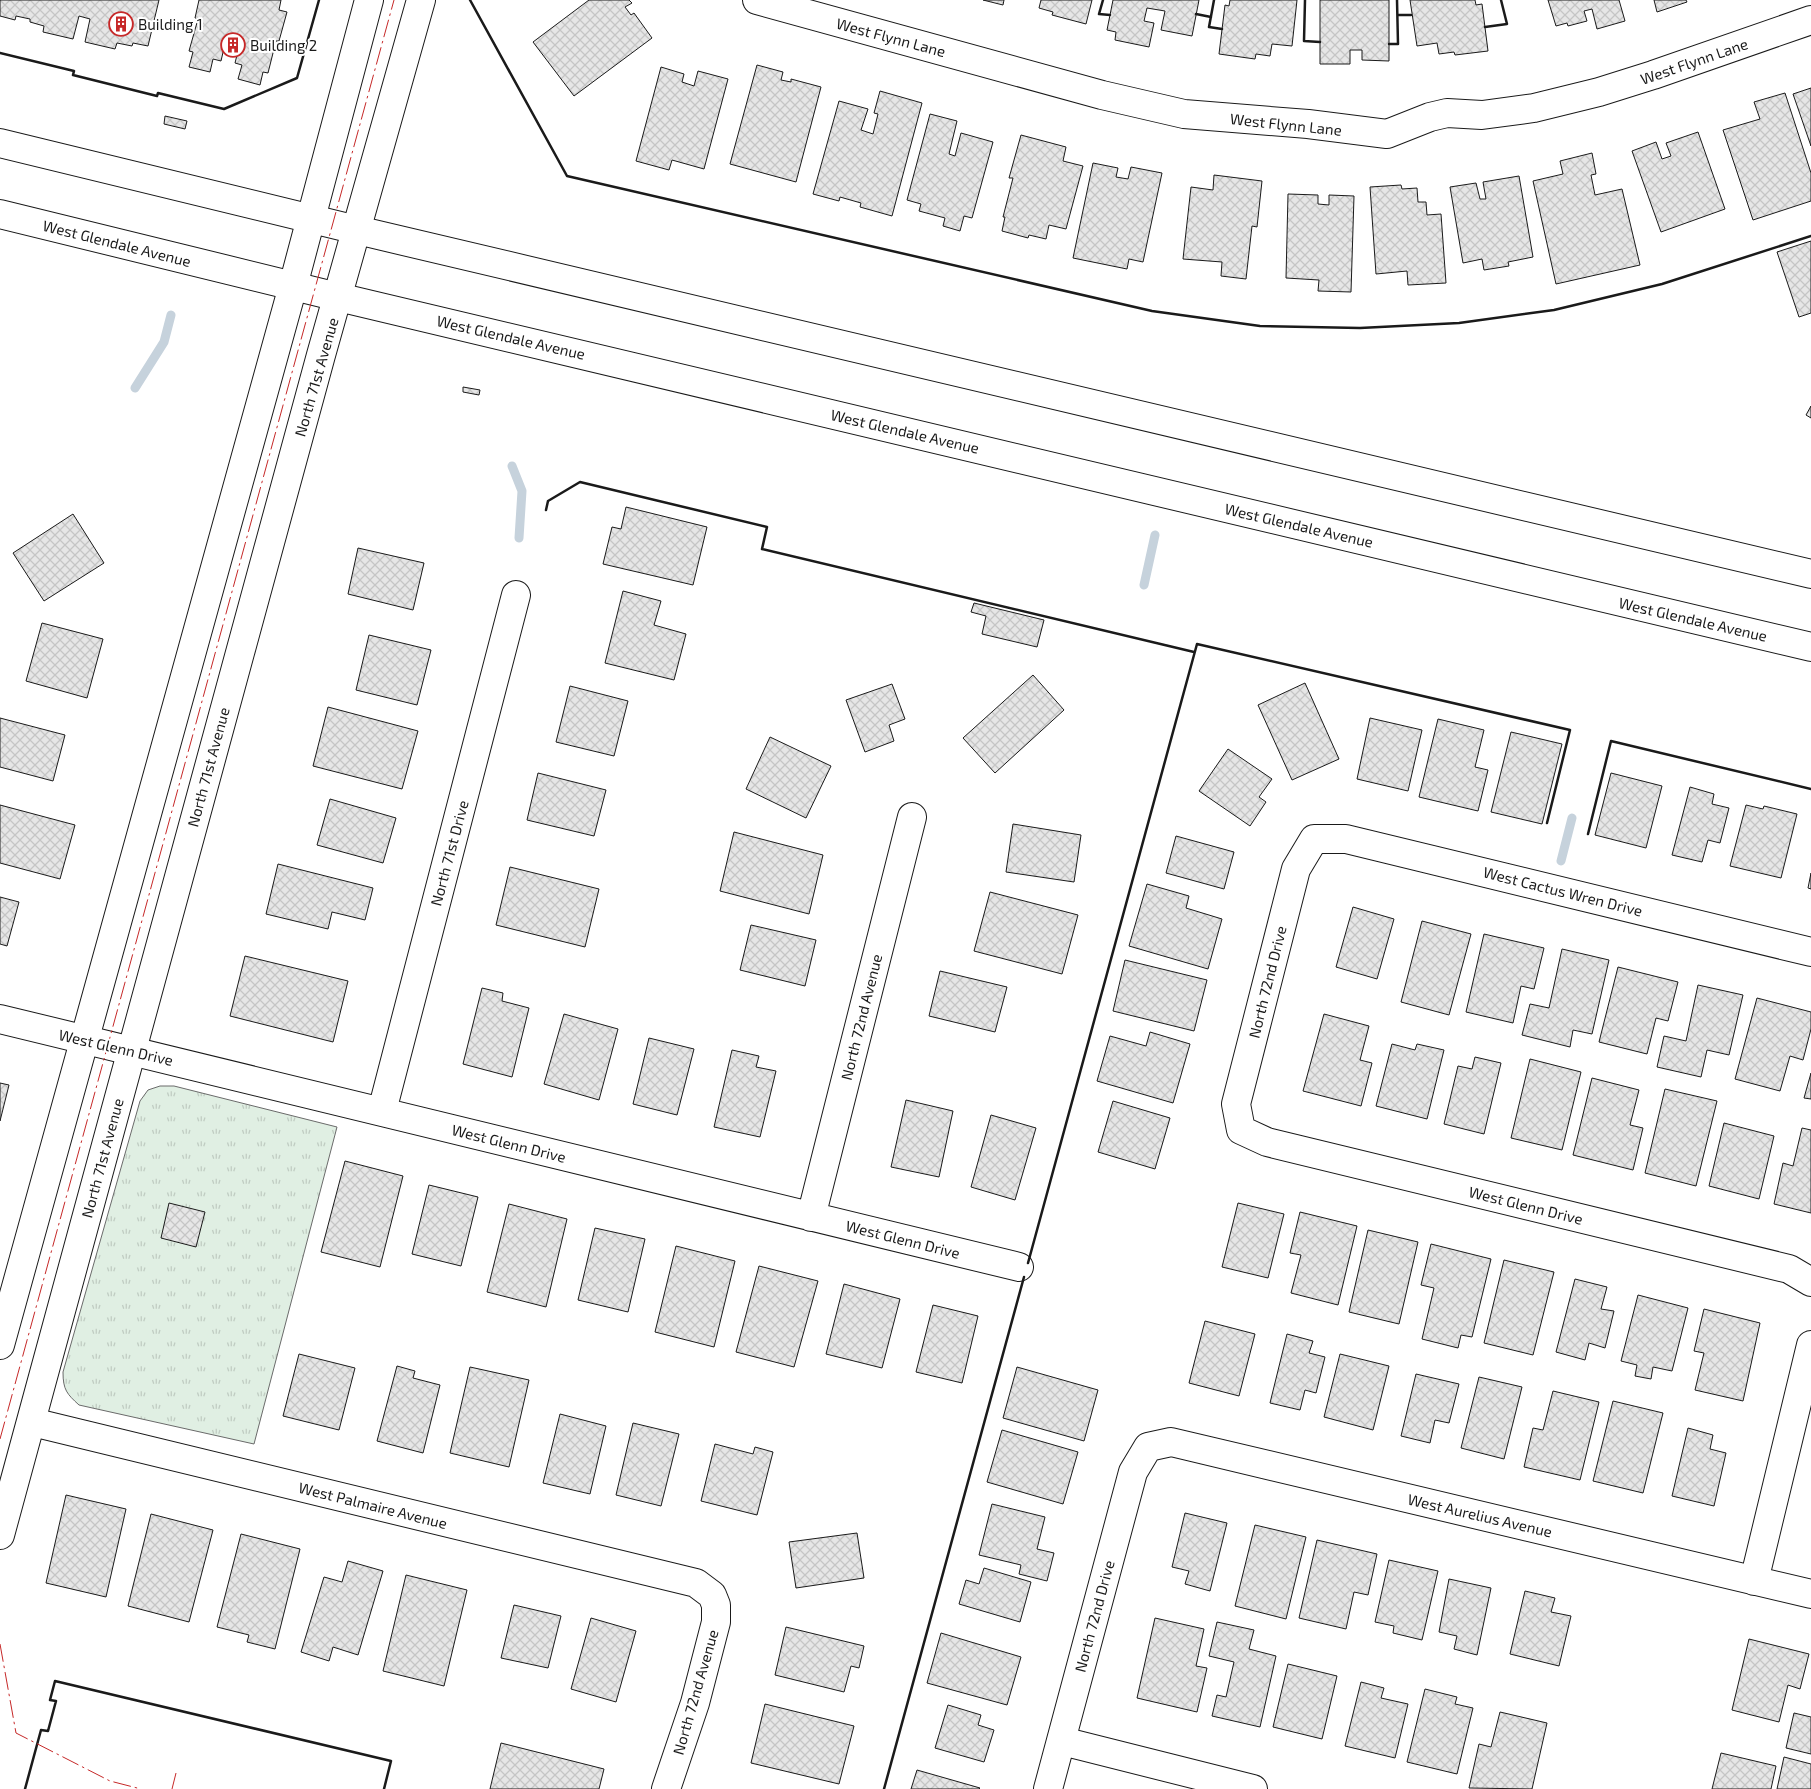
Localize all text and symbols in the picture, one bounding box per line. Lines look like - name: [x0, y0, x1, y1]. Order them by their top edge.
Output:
- building icon: Building 1: [108, 11, 134, 37]
- street label: West Flynn Lane: [834, 14, 948, 60]
- place label: Building 1: [138, 15, 203, 33]
- building icon: Building 2: [220, 32, 246, 58]
- street label: West Flynn Lane: [1638, 34, 1750, 88]
- place label: Building 2: [250, 36, 317, 54]
- street label: West Flynn Lane: [1229, 109, 1343, 139]
- street label: West Glendale Avenue: [41, 216, 193, 270]
- street label: West Glendale Avenue: [435, 311, 587, 363]
- street label: North 71st Avenue: [290, 315, 342, 439]
- street label: West Glendale Avenue: [829, 405, 981, 457]
- street label: West Glendale Avenue: [1223, 499, 1375, 551]
- street label: West Glendale Avenue: [1617, 593, 1769, 645]
- street label: North 71st Avenue: [183, 705, 233, 829]
- street label: North 71st Drive: [426, 798, 472, 908]
- street label: West Cactus Wren Drive: [1482, 862, 1644, 920]
- street label: North 72nd Drive: [1244, 924, 1290, 1040]
- street label: North 72nd Avenue: [837, 952, 885, 1082]
- street label: West Glenn Drive: [57, 1025, 175, 1069]
- street label: North 71st Avenue: [77, 1096, 127, 1220]
- street label: West Glenn Drive: [450, 1120, 568, 1166]
- street label: West Glenn Drive: [1467, 1182, 1585, 1228]
- street label: West Glenn Drive: [844, 1216, 962, 1262]
- street label: West Palmaire Avenue: [297, 1478, 449, 1532]
- street label: West Aurelius Avenue: [1406, 1490, 1554, 1540]
- street label: North 72nd Drive: [1070, 1558, 1118, 1674]
- street label: North 72nd Avenue: [668, 1627, 722, 1757]

